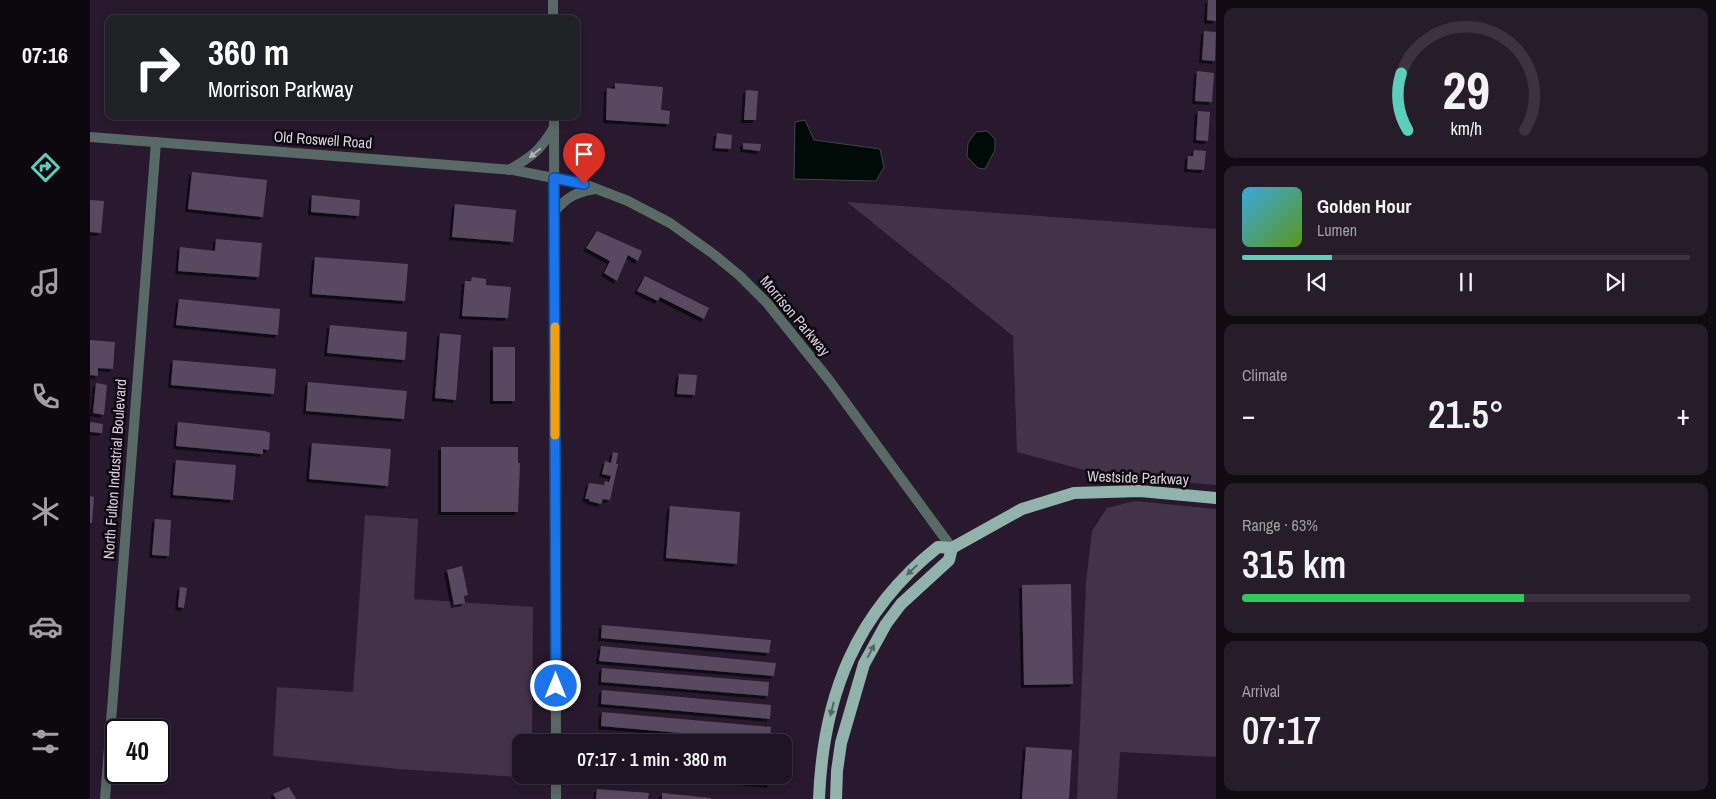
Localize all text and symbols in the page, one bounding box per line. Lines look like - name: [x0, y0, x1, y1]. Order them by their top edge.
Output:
- text: 360 m: [208, 29, 289, 76]
- icon: right: [125, 35, 190, 100]
- text: 07:16: [22, 40, 68, 70]
- text: 29: [1442, 55, 1490, 125]
- text: Morrison Parkway: [208, 74, 353, 104]
- text: km/h: [1450, 117, 1482, 141]
- street label: Old Roswell Road: [273, 126, 373, 153]
- pin: [563, 133, 605, 184]
- icon: arrive: [570, 140, 598, 168]
- one-way arrow: [529, 147, 542, 158]
- icon: directions: [28, 150, 63, 185]
- text: Golden Hour: [1317, 193, 1411, 219]
- text: Lumen: [1317, 219, 1357, 241]
- icon: music: [28, 265, 63, 300]
- icon: previous: [1303, 268, 1331, 296]
- icon: pause: [1452, 268, 1480, 296]
- icon: next: [1601, 268, 1629, 296]
- street label: Morrison Parkway: [755, 271, 836, 361]
- text: Climate: [1242, 364, 1287, 386]
- street label: North Fulton Industrial Boulevard: [98, 378, 131, 560]
- icon: phone: [28, 379, 63, 414]
- text: 21.5°: [1428, 389, 1504, 440]
- text: −: [1242, 396, 1255, 434]
- text: +: [1677, 396, 1690, 434]
- street label: Westside Parkway: [1087, 465, 1190, 490]
- icon: climate: [28, 494, 63, 529]
- text: Range · 63%: [1242, 514, 1318, 536]
- text: 315 km: [1242, 539, 1346, 590]
- one-way arrow: [906, 564, 918, 576]
- icon: car: [28, 609, 63, 644]
- one-way arrow: [867, 643, 875, 658]
- position arrow: [529, 659, 581, 711]
- text: Arrival: [1242, 680, 1280, 702]
- one-way arrow: [828, 701, 836, 716]
- text: 07:17: [1242, 705, 1321, 756]
- speed limit sign: 40: [105, 719, 170, 784]
- icon: filters: [28, 724, 63, 759]
- text: 07:17 · 1 min · 380 m: [577, 746, 727, 772]

